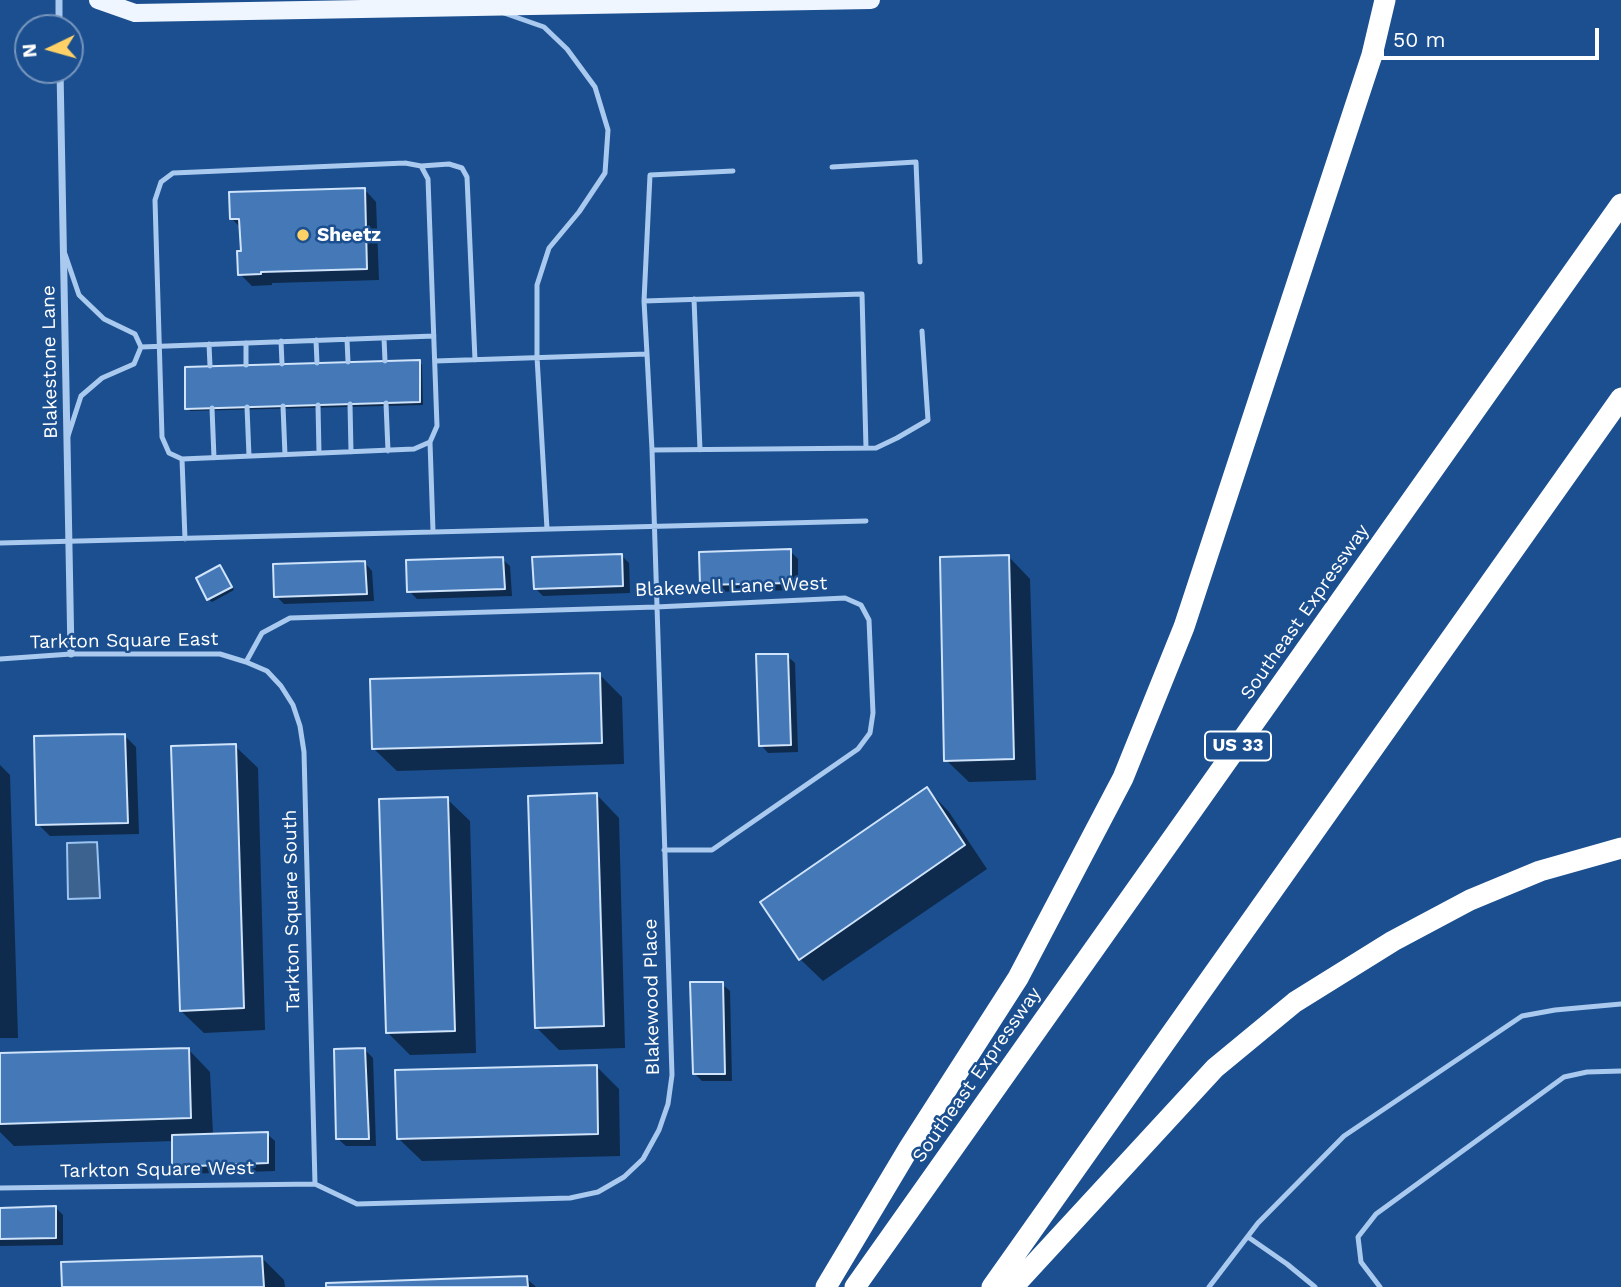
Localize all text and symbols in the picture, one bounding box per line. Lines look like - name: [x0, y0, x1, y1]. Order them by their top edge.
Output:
- north arrow: [14, 14, 84, 84]
- scale bar: [1383, 14, 1602, 58]
- text: 50 m: [1393, 27, 1445, 52]
- text: N: [18, 43, 42, 59]
- place label: Sheetz: [317, 224, 381, 246]
- marker: Sheetz: [295, 227, 311, 243]
- street label: Blakestone Lane: [37, 285, 63, 439]
- street label: Southeast Expressway: [1236, 520, 1374, 704]
- street label: Blakewell Lane West: [634, 572, 828, 602]
- street label: Tarkton Square East: [29, 628, 219, 654]
- road number: US 33: [1205, 732, 1271, 760]
- street label: Tarkton Square South: [279, 809, 305, 1013]
- street label: Blakewood Place: [639, 918, 665, 1076]
- street label: Southeast Expressway: [908, 983, 1046, 1167]
- street label: Tarkton Square West: [60, 1157, 254, 1183]

